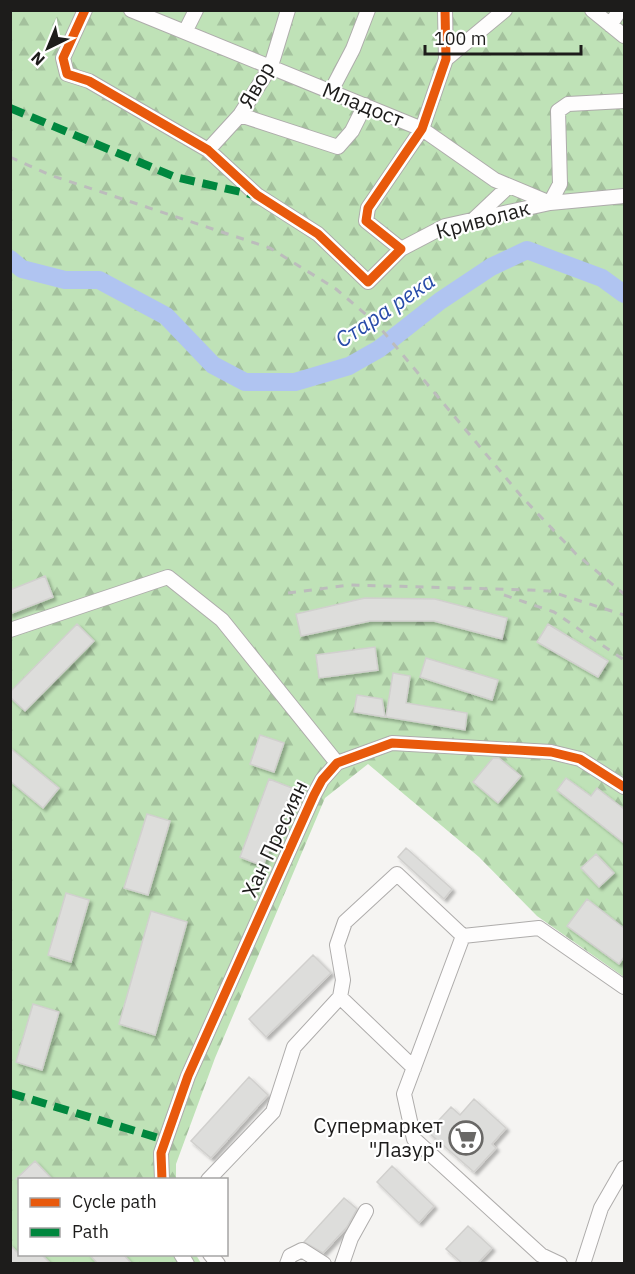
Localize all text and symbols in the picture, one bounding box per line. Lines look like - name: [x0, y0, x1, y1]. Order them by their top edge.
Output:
- north arrow: [18, 18, 78, 78]
- scale bar: [425, 18, 581, 56]
- text: 100 m: [434, 27, 486, 50]
- text: N: [27, 48, 49, 70]
- street label: Явор: [232, 56, 281, 113]
- street label: Младост: [319, 75, 408, 133]
- street label: Криволак: [433, 193, 533, 245]
- water label: Стара река: [329, 266, 440, 354]
- street label: Хан Пресиян: [235, 776, 313, 902]
- place label: Супермаркет "Лазур": [313, 1111, 443, 1163]
- supermarket icon: Супермаркет "Лазур": [448, 1120, 484, 1156]
- legend: [18, 1178, 228, 1256]
- text: Cycle path: [72, 1190, 157, 1213]
- text: Path: [72, 1220, 109, 1243]

